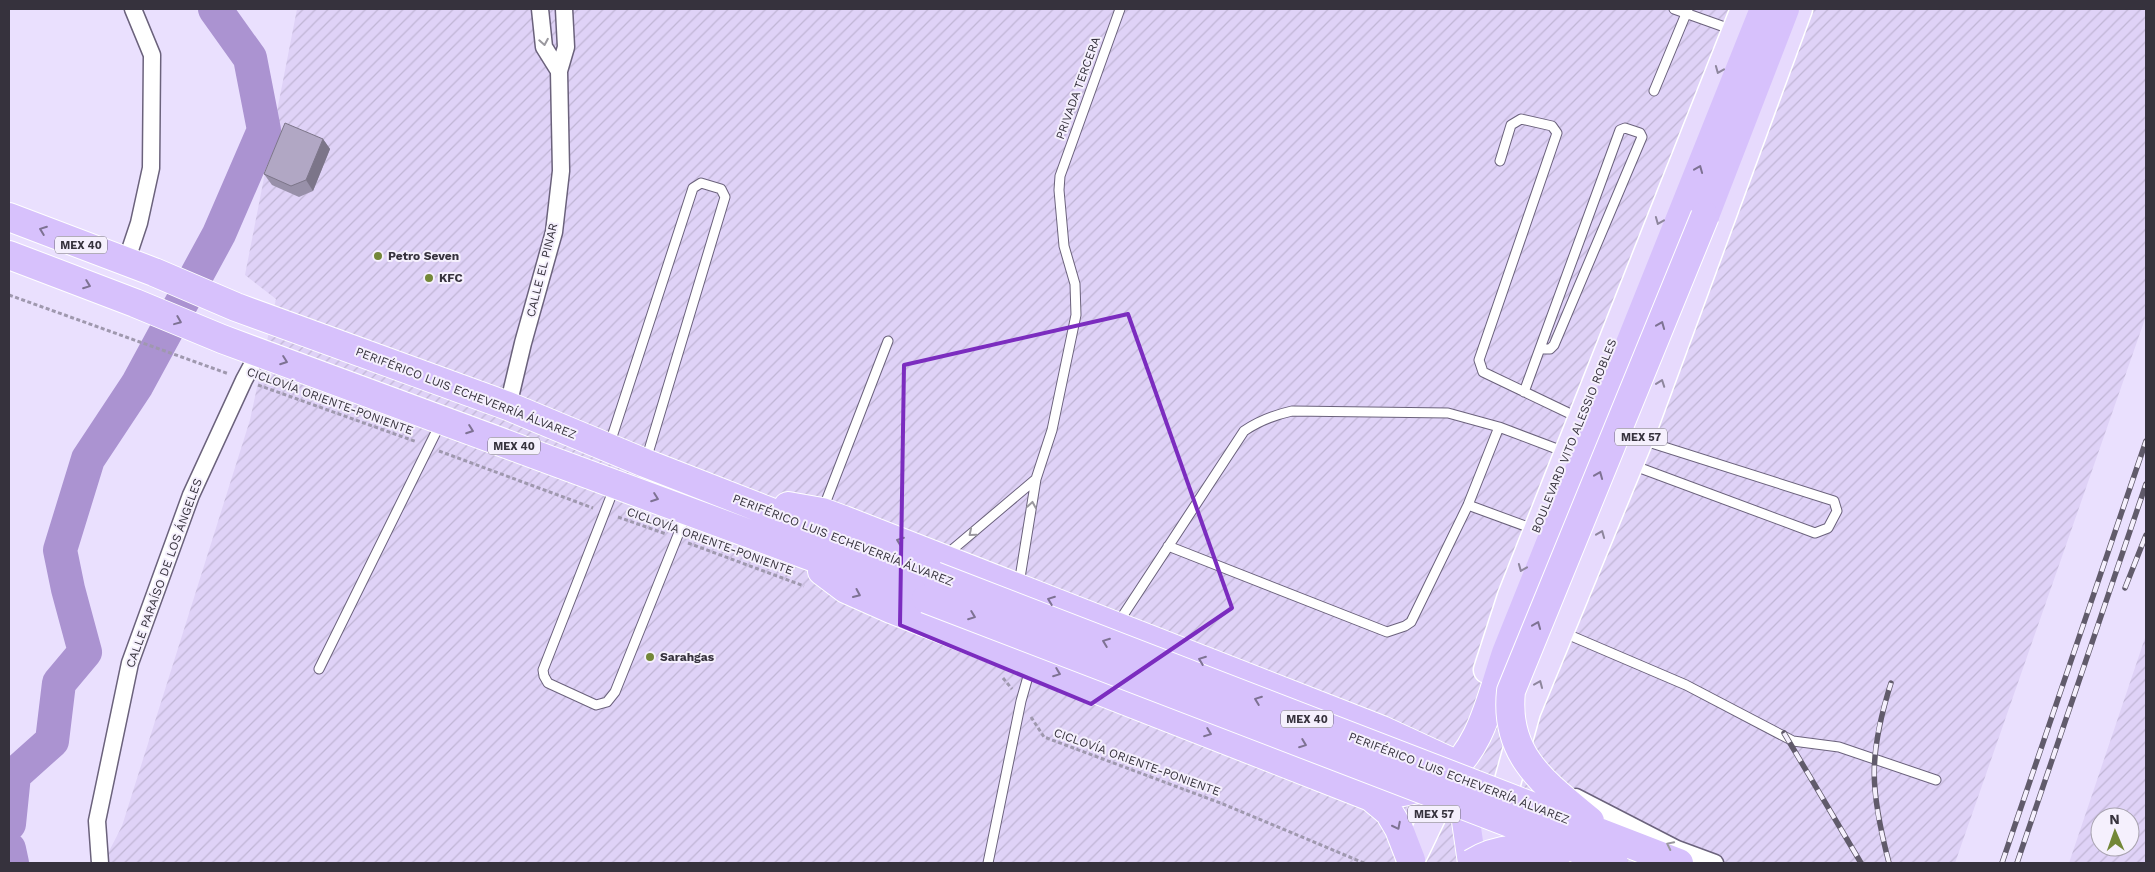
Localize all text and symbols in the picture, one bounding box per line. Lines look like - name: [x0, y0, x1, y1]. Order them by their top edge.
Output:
- street label: PRIVADA TERCERA: [1053, 35, 1103, 141]
- one-way arrow: [539, 37, 549, 46]
- one-way arrow: [1715, 66, 1725, 74]
- one-way arrow: [1693, 165, 1703, 174]
- one-way arrow: [1655, 217, 1665, 225]
- street label: CALLE EL PINAR: [524, 222, 560, 318]
- one-way arrow: [39, 226, 48, 236]
- road number: MEX 40: [55, 236, 107, 254]
- place label: Petro Seven: [388, 249, 459, 263]
- marker: Petro Seven: [372, 250, 384, 262]
- place label: KFC: [439, 271, 463, 285]
- marker: KFC: [423, 272, 435, 284]
- one-way arrow: [82, 279, 91, 289]
- one-way arrow: [173, 314, 182, 325]
- one-way arrow: [1654, 321, 1665, 330]
- street label: BOULEVARD VITO ALESSIO ROBLES: [1528, 337, 1620, 535]
- street label: PERIFÉRICO LUIS ECHEVERRÍA ÁLVAREZ: [354, 344, 578, 442]
- one-way arrow: [279, 355, 288, 366]
- street label: CICLOVÍA ORIENTE-PONIENTE: [245, 364, 415, 438]
- one-way arrow: [1655, 379, 1665, 387]
- one-way arrow: [465, 424, 473, 434]
- road number: MEX 57: [1615, 428, 1667, 446]
- road number: MEX 40: [488, 438, 540, 454]
- one-way arrow: [1593, 471, 1603, 480]
- street label: CALLE PARAÍSO DE LOS ÁNGELES: [123, 476, 205, 670]
- street label: PERIFÉRICO LUIS ECHEVERRÍA ÁLVAREZ: [731, 491, 955, 589]
- one-way arrow: [650, 492, 659, 502]
- one-way arrow: [1026, 500, 1036, 509]
- street label: CICLOVÍA ORIENTE-PONIENTE: [625, 504, 795, 578]
- one-way arrow: [968, 528, 977, 537]
- one-way arrow: [1595, 530, 1606, 539]
- one-way arrow: [896, 537, 905, 547]
- one-way arrow: [1518, 563, 1528, 572]
- one-way arrow: [852, 587, 861, 598]
- one-way arrow: [1047, 596, 1056, 607]
- one-way arrow: [967, 610, 976, 620]
- one-way arrow: [1531, 621, 1542, 630]
- one-way arrow: [1102, 638, 1111, 648]
- place label: Sarahgas: [660, 650, 715, 664]
- marker: Sarahgas: [644, 651, 656, 663]
- one-way arrow: [1198, 656, 1207, 666]
- one-way arrow: [1052, 667, 1061, 677]
- one-way arrow: [1533, 680, 1544, 689]
- one-way arrow: [1254, 696, 1263, 707]
- road number: MEX 40: [1281, 711, 1333, 728]
- street label: CICLOVÍA ORIENTE-PONIENTE: [1052, 725, 1222, 799]
- one-way arrow: [1203, 726, 1212, 737]
- street label: PERIFÉRICO LUIS ECHEVERRÍA ÁLVAREZ: [1347, 729, 1571, 827]
- one-way arrow: [1298, 738, 1307, 748]
- road number: MEX 57: [1408, 806, 1460, 822]
- north arrow: [2090, 807, 2140, 857]
- text: N: [2109, 811, 2120, 827]
- one-way arrow: [1391, 821, 1401, 830]
- one-way arrow: [1666, 841, 1675, 851]

